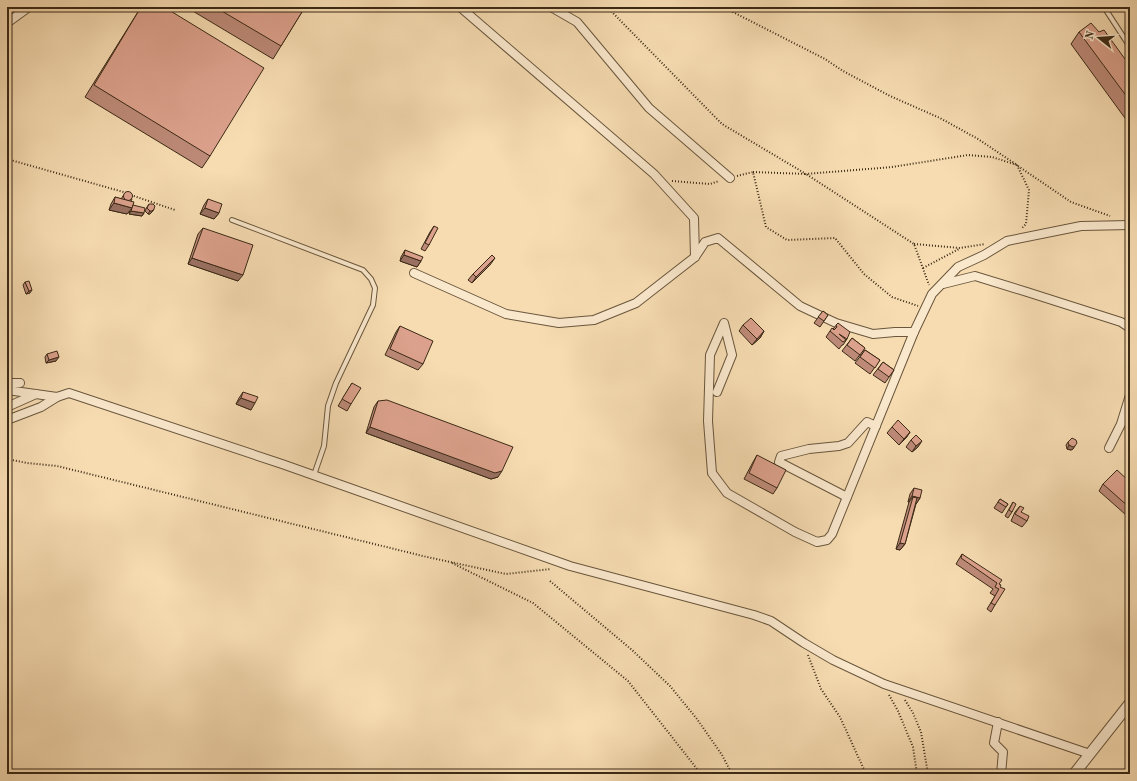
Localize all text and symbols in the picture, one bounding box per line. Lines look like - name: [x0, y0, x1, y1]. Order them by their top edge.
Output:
- north arrow: [1079, 18, 1119, 58]
- text: N: [1084, 29, 1098, 41]

